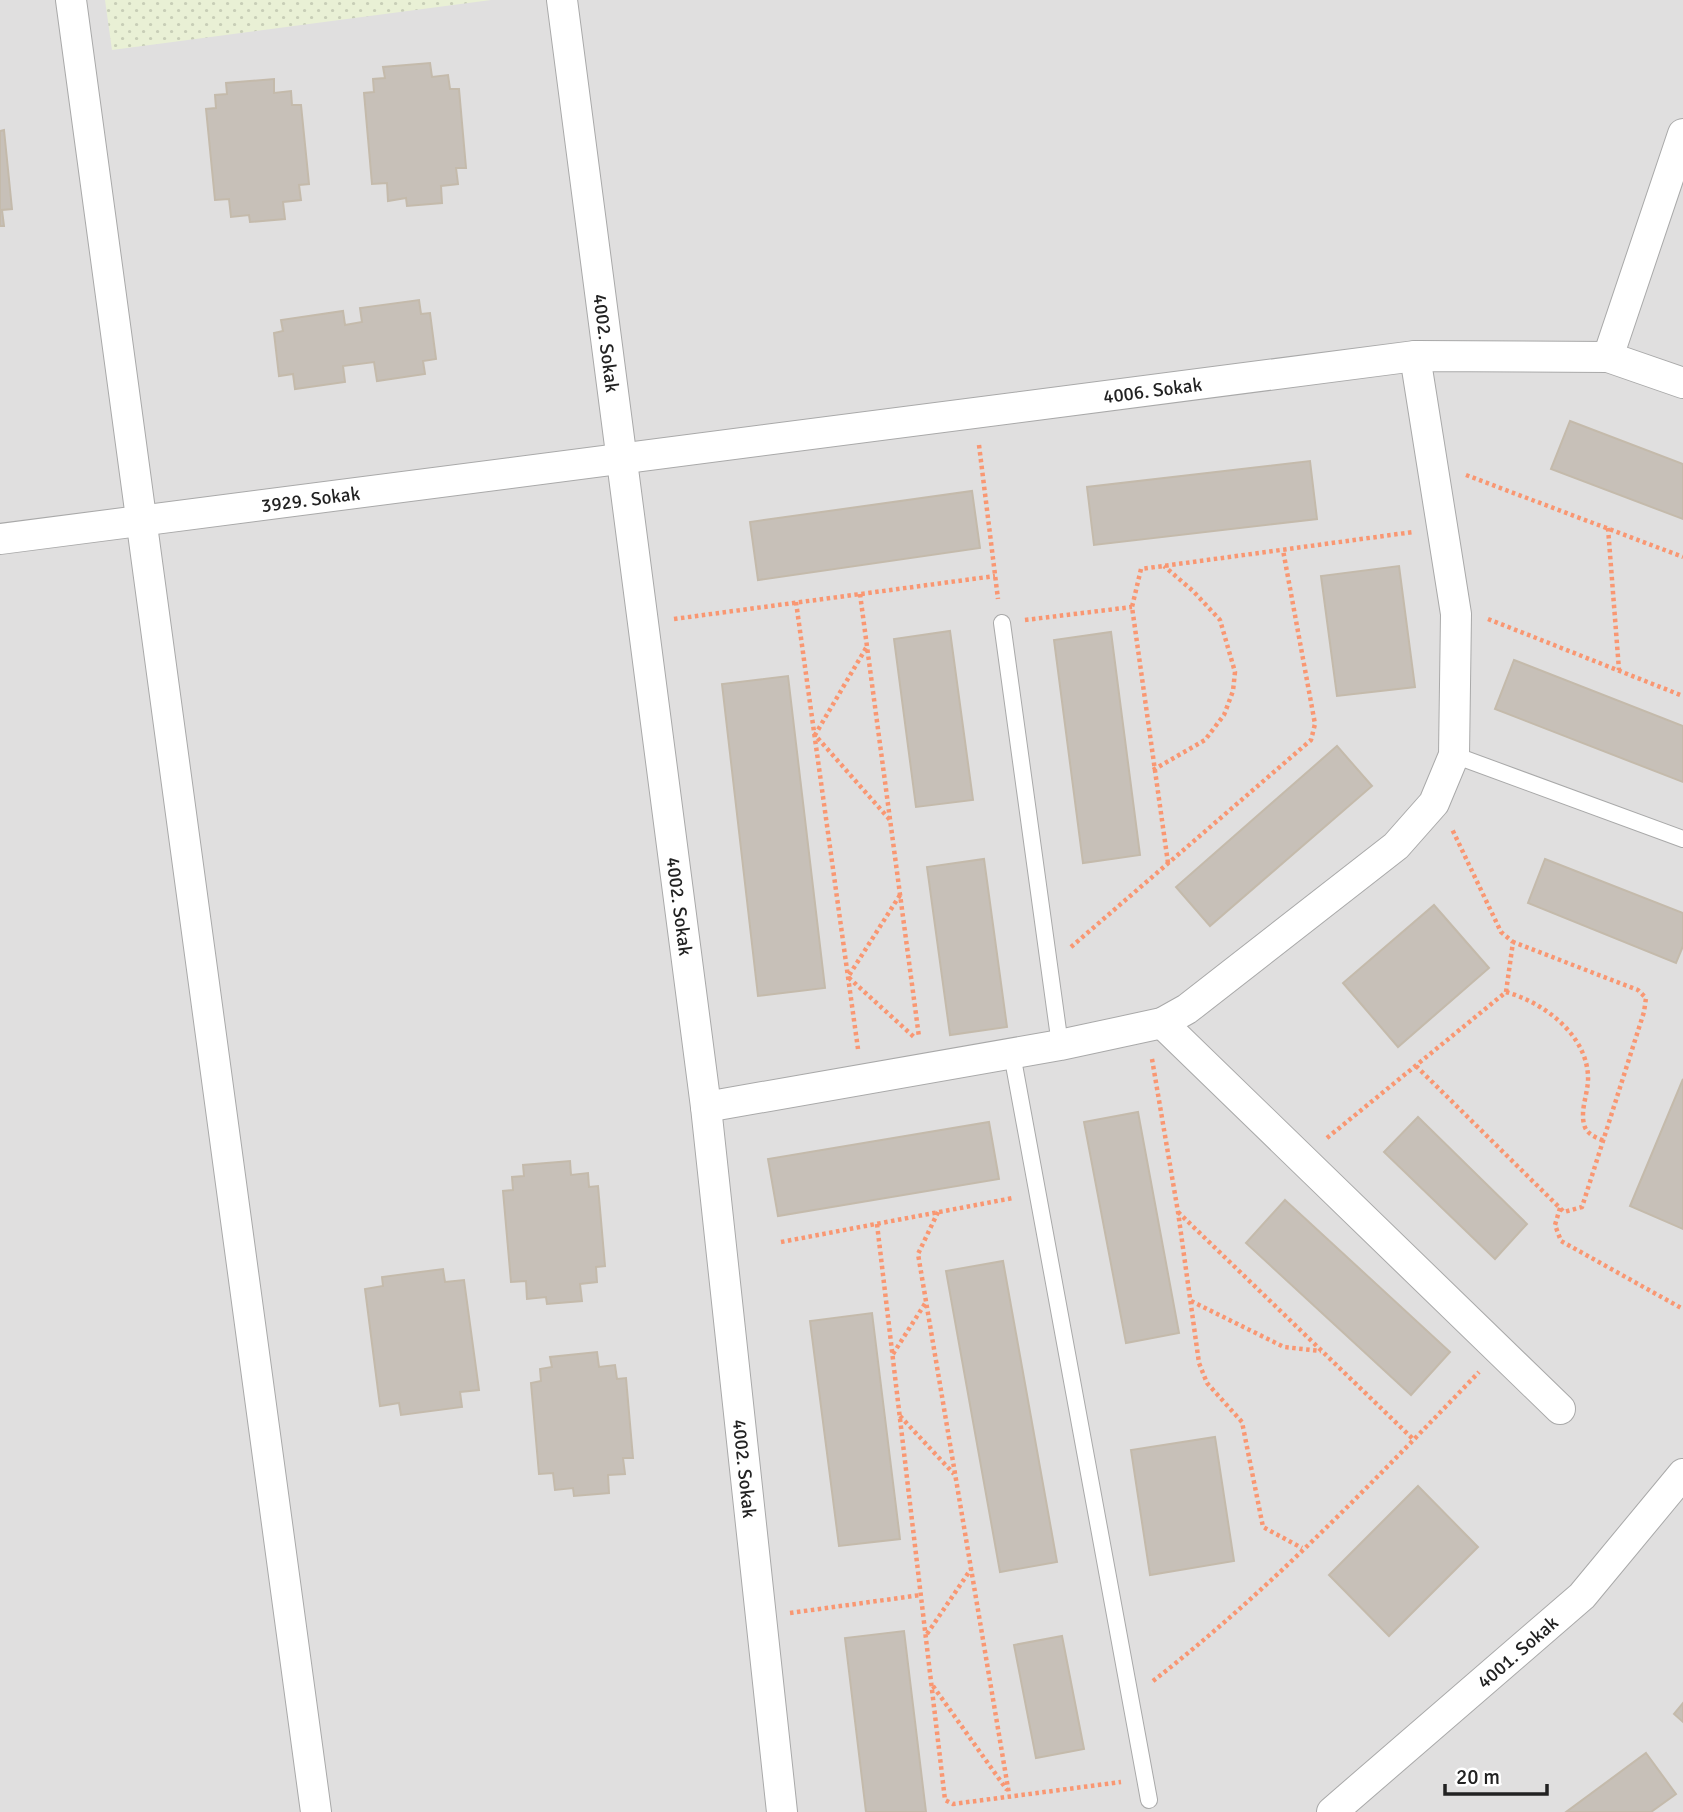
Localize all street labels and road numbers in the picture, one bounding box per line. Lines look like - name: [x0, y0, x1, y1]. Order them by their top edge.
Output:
- street label: 4002. Sokak: [587, 292, 624, 395]
- street label: 4006. Sokak: [1102, 373, 1204, 409]
- street label: 3929. Sokak: [260, 482, 362, 518]
- street label: 4002. Sokak: [661, 856, 697, 958]
- street label: 4002. Sokak: [727, 1418, 761, 1520]
- street label: 4001. Sokak: [1473, 1611, 1564, 1694]

